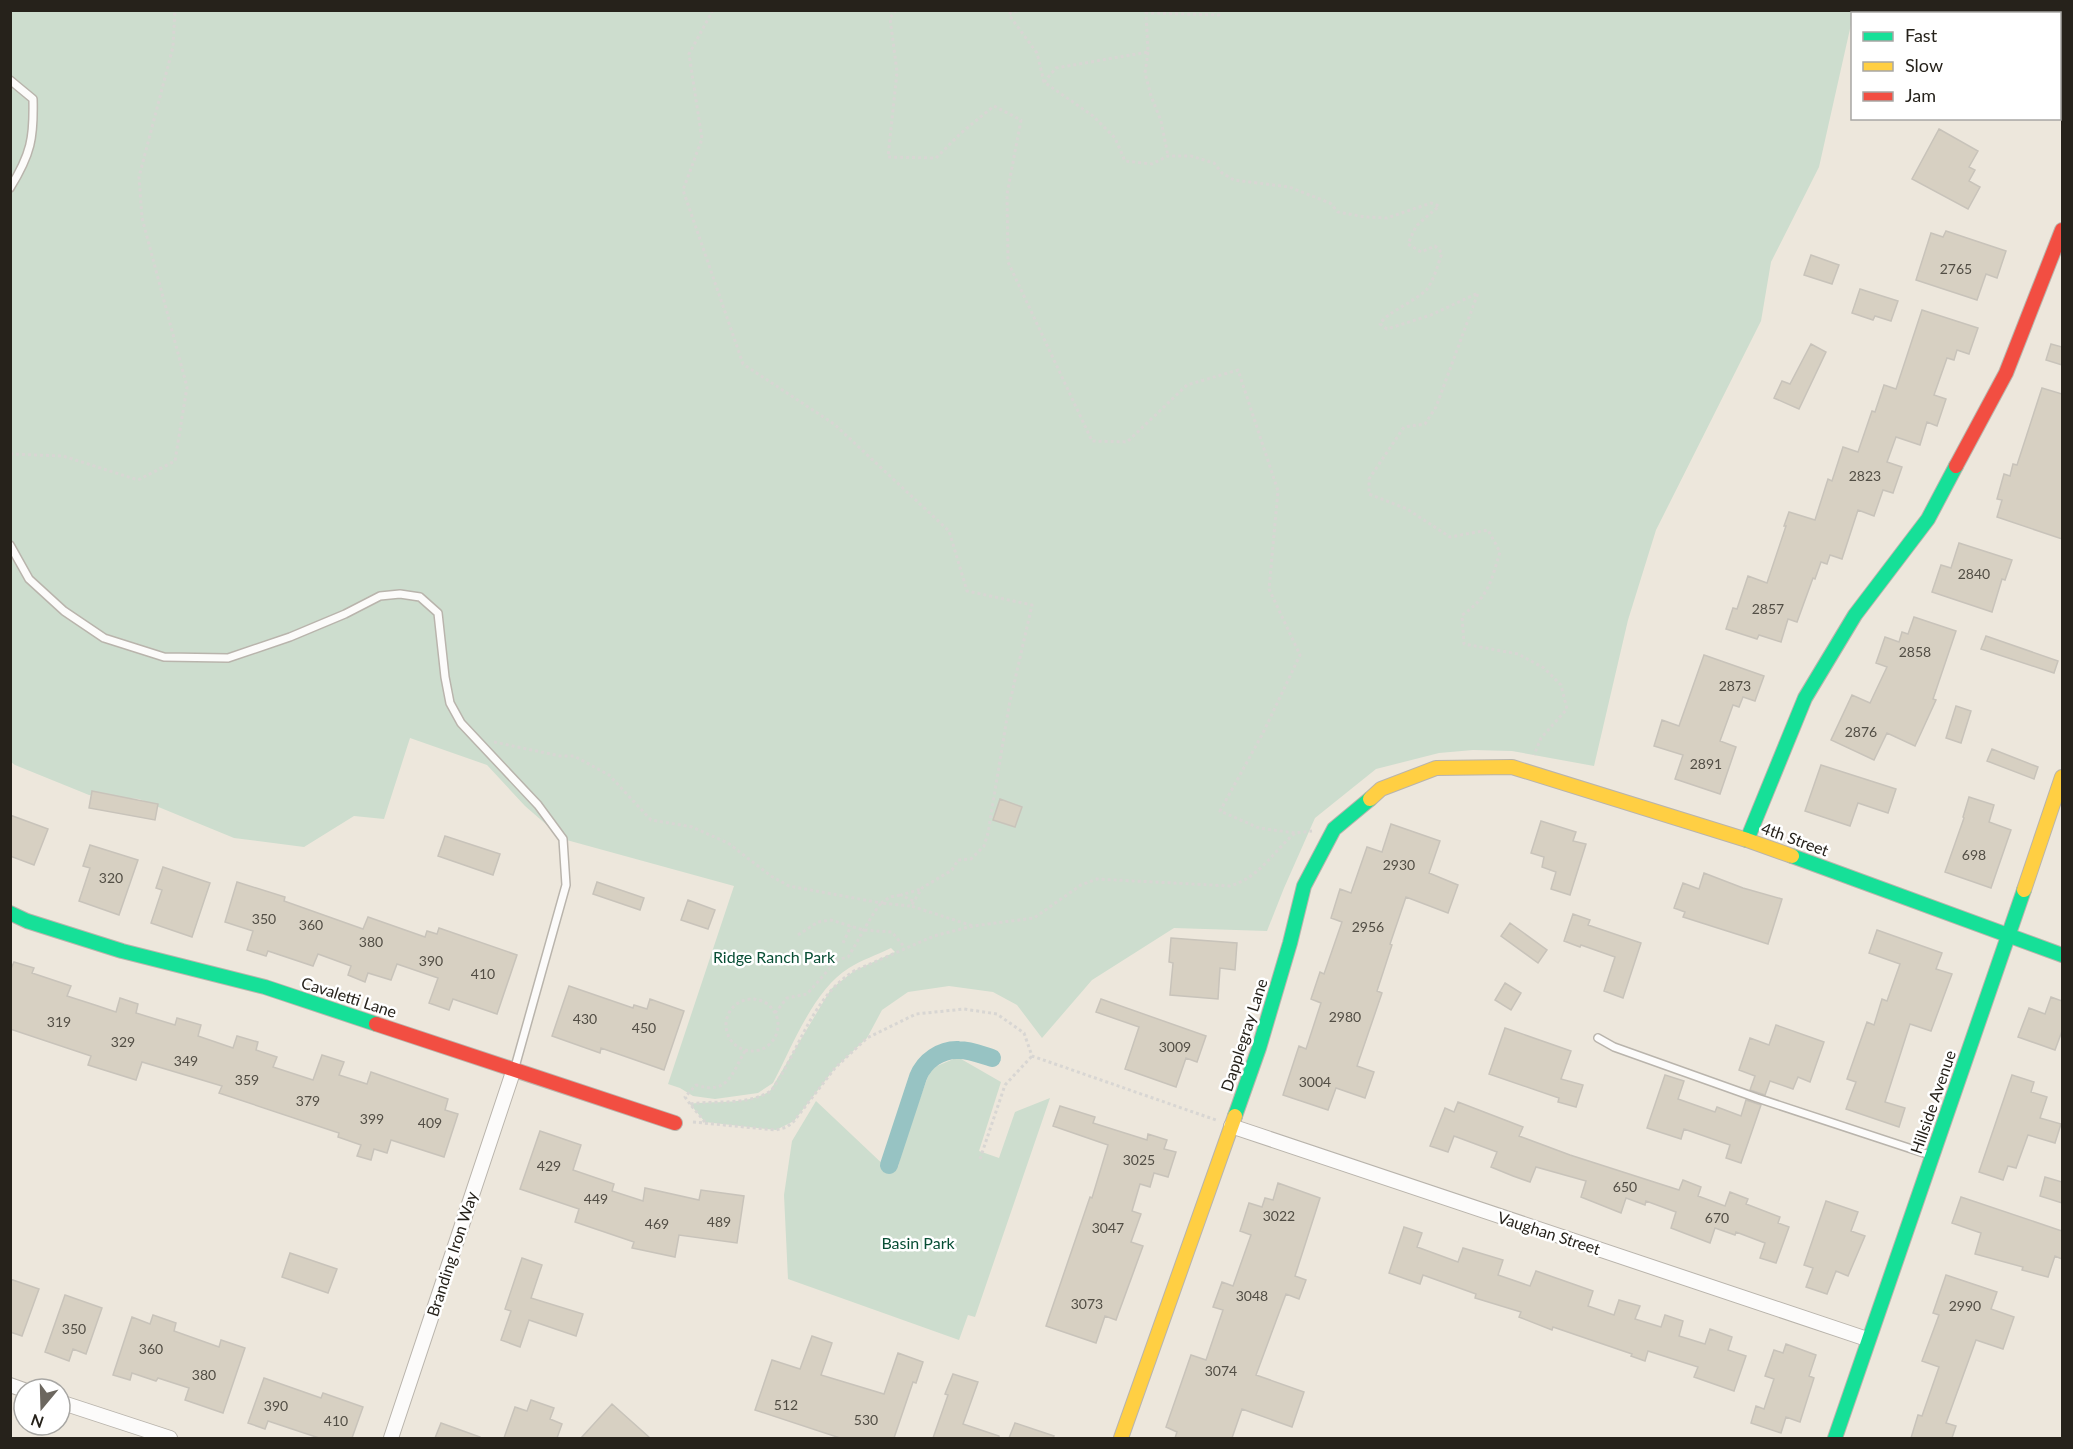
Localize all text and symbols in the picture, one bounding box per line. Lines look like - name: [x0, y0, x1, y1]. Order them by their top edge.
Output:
- legend: [1851, 12, 2061, 120]
- text: Fast: [1905, 24, 1938, 46]
- text: Slow: [1905, 54, 1943, 76]
- text: Jam: [1905, 84, 1936, 106]
- house number: 2765: [1940, 260, 1972, 277]
- house number: 2823: [1849, 467, 1881, 484]
- house number: 2840: [1958, 565, 1990, 582]
- house number: 2857: [1752, 600, 1784, 617]
- house number: 2858: [1899, 643, 1931, 660]
- house number: 2873: [1719, 677, 1751, 694]
- house number: 2876: [1845, 723, 1877, 740]
- house number: 2891: [1690, 755, 1722, 772]
- street label: 4th Street: [1759, 818, 1832, 860]
- house number: 698: [1962, 846, 1986, 863]
- house number: 2930: [1383, 856, 1415, 873]
- house number: 320: [99, 869, 123, 886]
- house number: 350: [252, 910, 276, 927]
- house number: 360: [299, 916, 323, 933]
- house number: 2956: [1352, 918, 1384, 935]
- house number: 380: [359, 933, 383, 950]
- park label: Ridge Ranch Park: [713, 947, 836, 966]
- house number: 390: [419, 952, 443, 969]
- house number: 410: [471, 965, 495, 982]
- street label: Cavaletti Lane: [299, 972, 399, 1021]
- street label: Dapplegray Lane: [1216, 976, 1271, 1094]
- house number: 2980: [1329, 1008, 1361, 1025]
- house number: 430: [573, 1010, 597, 1027]
- house number: 319: [47, 1013, 71, 1030]
- house number: 450: [632, 1019, 656, 1036]
- house number: 329: [111, 1033, 135, 1050]
- house number: 3009: [1159, 1038, 1191, 1055]
- street label: Hillside Avenue: [1906, 1048, 1959, 1156]
- house number: 349: [174, 1052, 198, 1069]
- house number: 359: [235, 1071, 259, 1088]
- house number: 3004: [1299, 1073, 1331, 1090]
- house number: 379: [296, 1092, 320, 1109]
- house number: 399: [360, 1110, 384, 1127]
- house number: 409: [418, 1114, 442, 1131]
- house number: 3025: [1123, 1151, 1155, 1168]
- house number: 429: [537, 1157, 561, 1174]
- house number: 650: [1613, 1178, 1637, 1195]
- street label: Branding Iron Way: [422, 1188, 481, 1319]
- house number: 449: [584, 1190, 608, 1207]
- house number: 3022: [1263, 1207, 1295, 1224]
- street label: Vaughan Street: [1495, 1207, 1603, 1258]
- house number: 670: [1705, 1209, 1729, 1226]
- house number: 489: [707, 1213, 731, 1230]
- house number: 469: [645, 1215, 669, 1232]
- house number: 3047: [1092, 1219, 1124, 1236]
- park label: Basin Park: [881, 1233, 955, 1252]
- house number: 3048: [1236, 1287, 1268, 1304]
- house number: 3073: [1071, 1295, 1103, 1312]
- house number: 2990: [1949, 1297, 1981, 1314]
- house number: 350: [62, 1320, 86, 1337]
- house number: 360: [139, 1340, 163, 1357]
- house number: 3074: [1205, 1362, 1237, 1379]
- house number: 380: [192, 1366, 216, 1383]
- north arrow: [12, 1377, 72, 1437]
- house number: 512: [774, 1396, 798, 1413]
- house number: 390: [264, 1397, 288, 1414]
- text: N: [28, 1411, 46, 1433]
- house number: 530: [854, 1411, 878, 1428]
- house number: 410: [324, 1412, 348, 1429]

